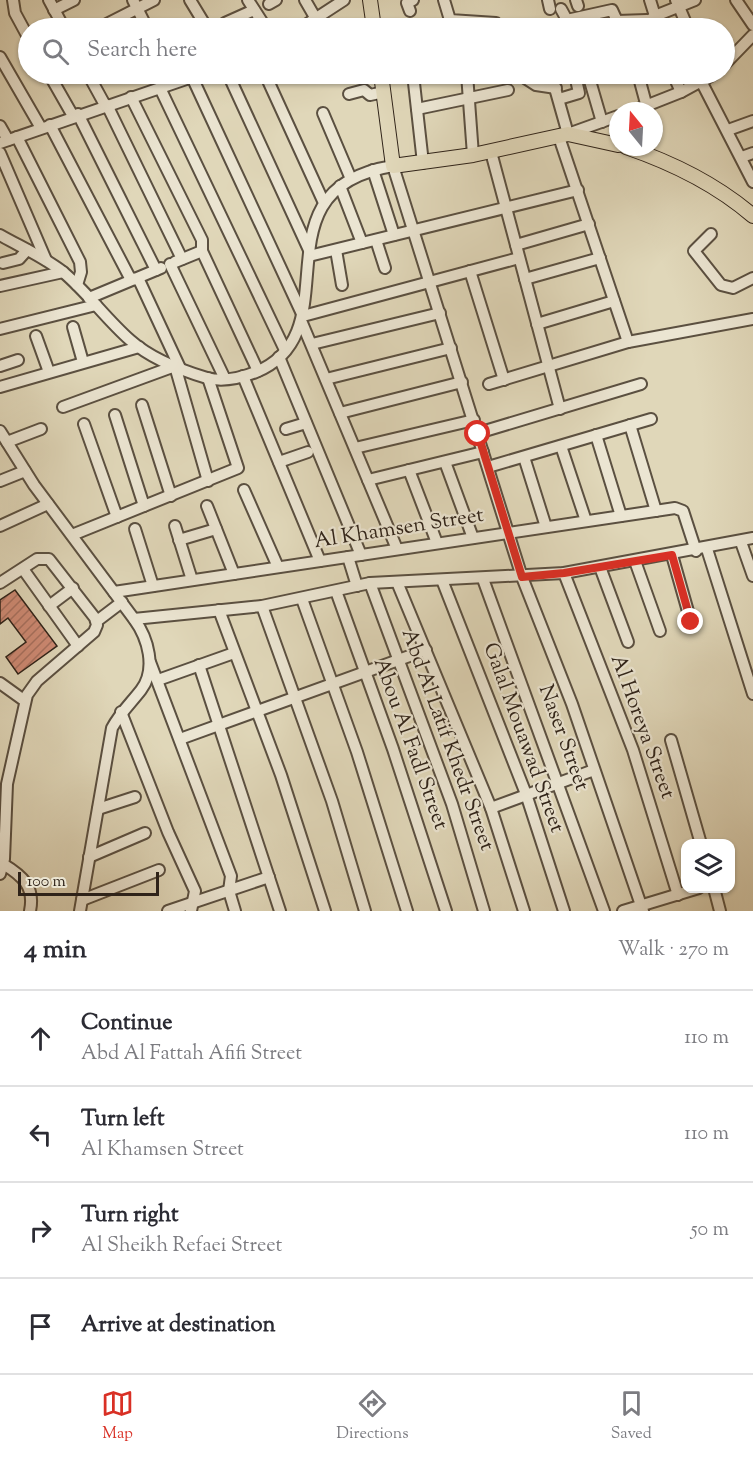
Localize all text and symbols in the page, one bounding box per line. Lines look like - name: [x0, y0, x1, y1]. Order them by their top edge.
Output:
- search box: [18, 18, 735, 84]
- icon: search: [39, 35, 72, 68]
- text: Search here: [87, 35, 197, 67]
- north arrow: [609, 102, 663, 156]
- route start: [464, 420, 490, 446]
- street label: Al Khamsen Street: [312, 501, 486, 557]
- route end: [677, 608, 703, 634]
- street label: Abd Al Latif Khedr Street: [393, 625, 501, 855]
- street label: Galal Mouawad Street: [475, 639, 571, 837]
- street label: Al Horeya Street: [602, 651, 682, 803]
- street label: Abou Al Fadl Street: [365, 654, 455, 834]
- street label: Naser Street: [530, 681, 596, 795]
- map controls: [681, 839, 735, 893]
- button: layers: [681, 839, 735, 893]
- scale bar: [18, 869, 159, 896]
- text: 100 m: [27, 871, 66, 894]
- text: 4 min: [24, 932, 87, 969]
- text: Walk · 270 m: [618, 936, 729, 965]
- text: Continue: [81, 1008, 172, 1040]
- icon: ahead: [24, 1022, 57, 1055]
- text: 110 m: [684, 1024, 729, 1053]
- text: Abd Al Fattah Afifi Street: [81, 1040, 302, 1069]
- text: Turn left: [81, 1104, 164, 1136]
- icon: left: [24, 1118, 57, 1151]
- text: 110 m: [684, 1120, 729, 1149]
- text: Al Khamsen Street: [81, 1136, 244, 1165]
- text: Turn right: [81, 1200, 178, 1232]
- icon: right: [24, 1214, 57, 1247]
- text: 50 m: [691, 1216, 729, 1245]
- text: Al Sheikh Refaei Street: [81, 1232, 282, 1261]
- icon: arrive: [24, 1310, 57, 1343]
- text: Arrive at destination: [81, 1310, 276, 1342]
- tab: Map: [101, 1387, 134, 1446]
- tab: Directions: [336, 1387, 409, 1446]
- tab: Saved: [611, 1387, 652, 1446]

